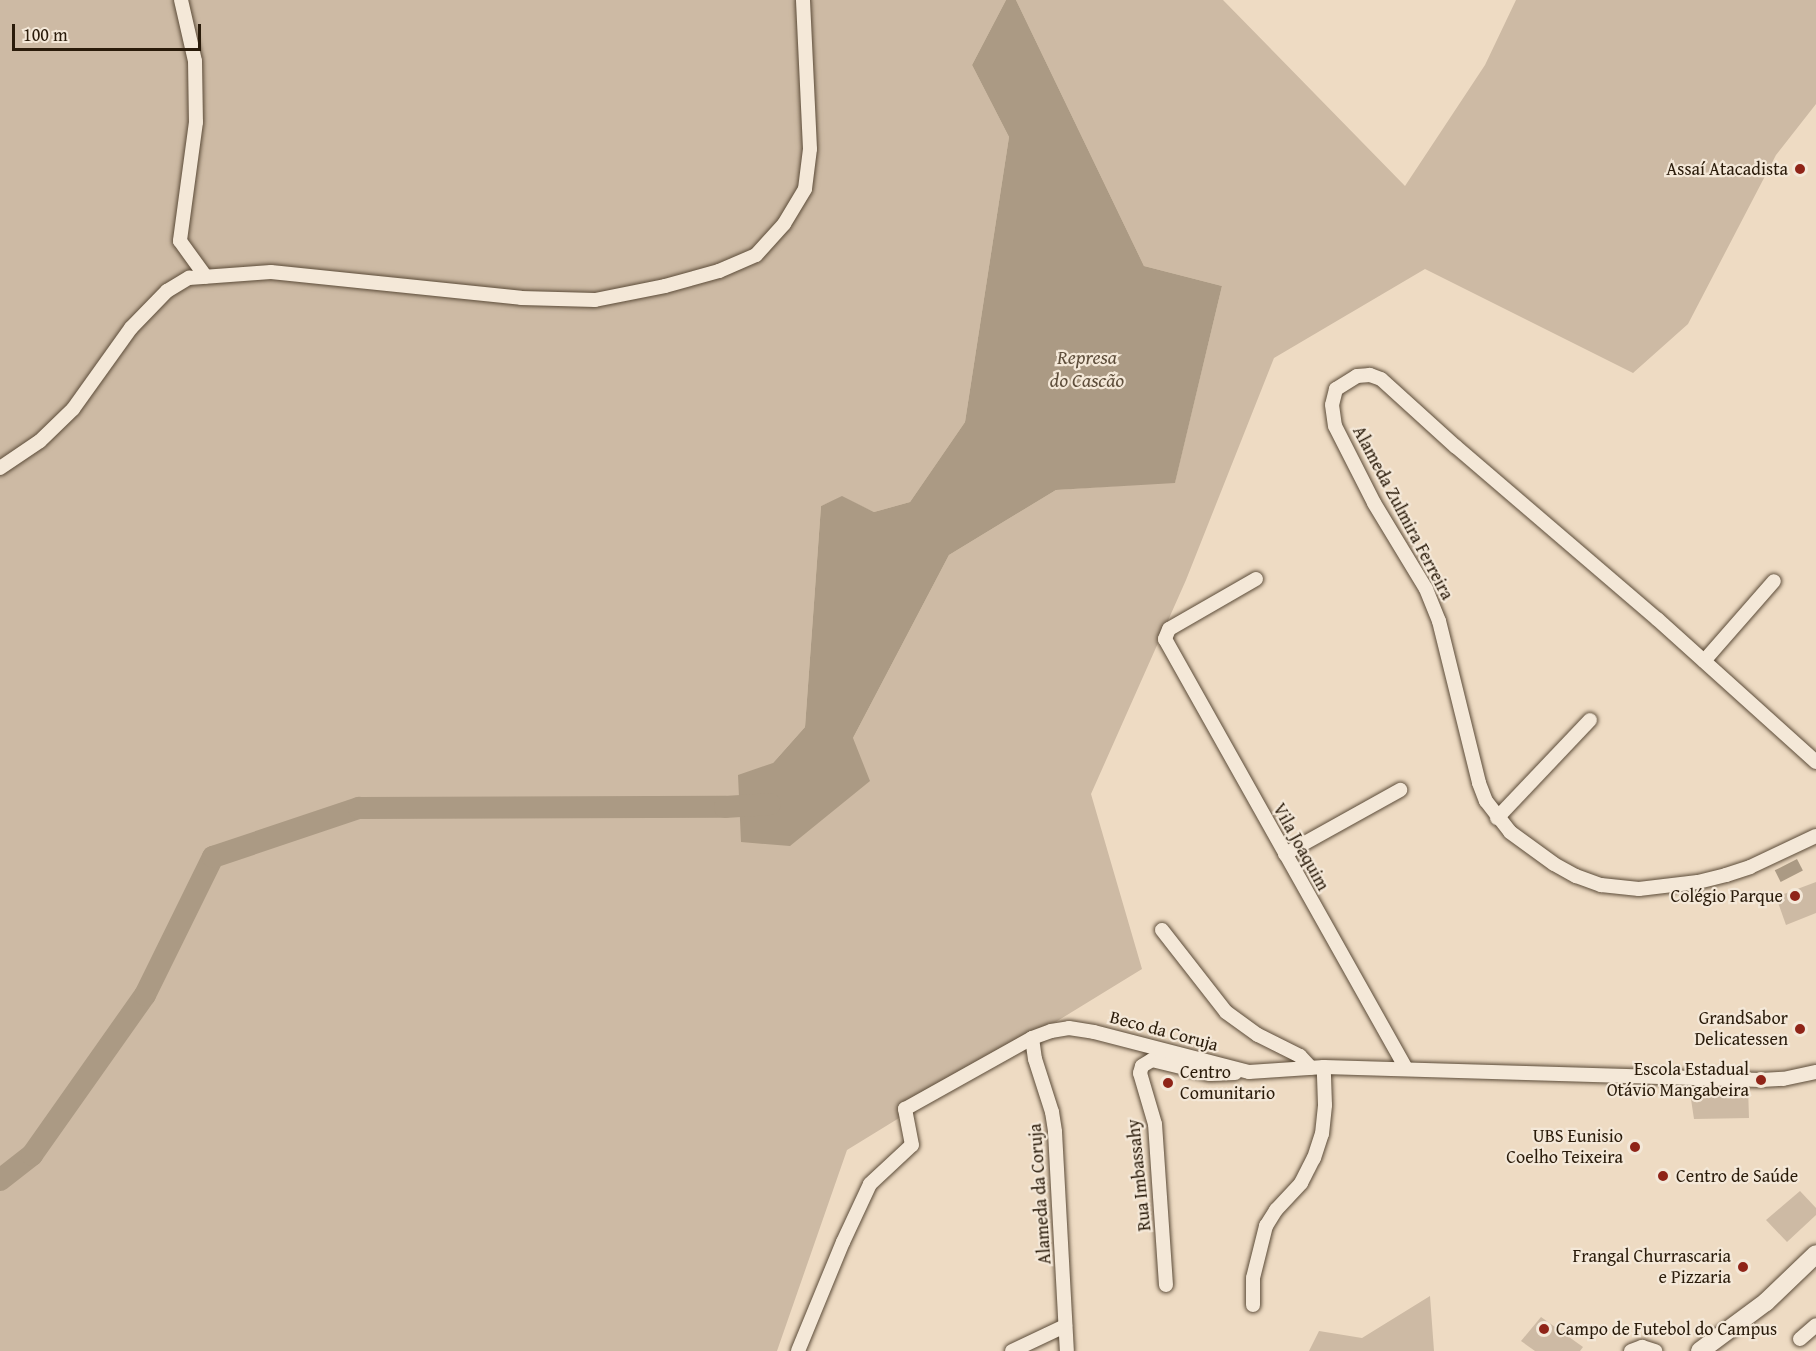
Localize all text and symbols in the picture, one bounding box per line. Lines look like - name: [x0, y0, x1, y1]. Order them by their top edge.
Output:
- scale bar: [15, 12, 204, 50]
- text: 100 m: [23, 21, 68, 48]
- place label: Assaí Atacadista: [1666, 158, 1788, 180]
- marker: Assaí Atacadista: [1793, 162, 1807, 176]
- water label: Represa do Cascão: [1050, 344, 1124, 391]
- street label: Alameda Zulmira Ferreira: [1348, 422, 1458, 604]
- street label: Vila Joaquim: [1268, 799, 1334, 895]
- place label: Colégio Parque: [1670, 885, 1783, 907]
- marker: Colégio Parque: [1788, 889, 1802, 903]
- street label: Beco da Coruja: [1107, 1006, 1221, 1056]
- place label: GrandSabor Delicatessen: [1694, 1008, 1788, 1050]
- marker: GrandSabor Delicatessen: [1793, 1022, 1807, 1036]
- place label: Escola Estadual Otávio Mangabeira: [1607, 1059, 1749, 1102]
- place label: Centro Comunitario: [1180, 1062, 1275, 1104]
- marker: Escola Estadual Otávio Mangabeira: [1754, 1073, 1768, 1087]
- marker: Centro Comunitario: [1161, 1076, 1175, 1090]
- street label: Rua Imbassahy: [1122, 1118, 1156, 1232]
- street label: Alameda da Coruja: [1024, 1123, 1056, 1265]
- place label: UBS Eunisio Coelho Teixeira: [1506, 1126, 1623, 1168]
- marker: UBS Eunisio Coelho Teixeira: [1628, 1140, 1642, 1154]
- place label: Centro de Saúde: [1676, 1165, 1798, 1187]
- marker: Centro de Saúde: [1654, 1167, 1672, 1185]
- place label: Frangal Churrascaria e Pizzaria: [1572, 1246, 1731, 1288]
- marker: Frangal Churrascaria e Pizzaria: [1736, 1260, 1750, 1274]
- place label: Campo de Futebol do Campus: [1556, 1318, 1777, 1340]
- marker: Campo de Futebol do Campus: [1537, 1322, 1551, 1336]

